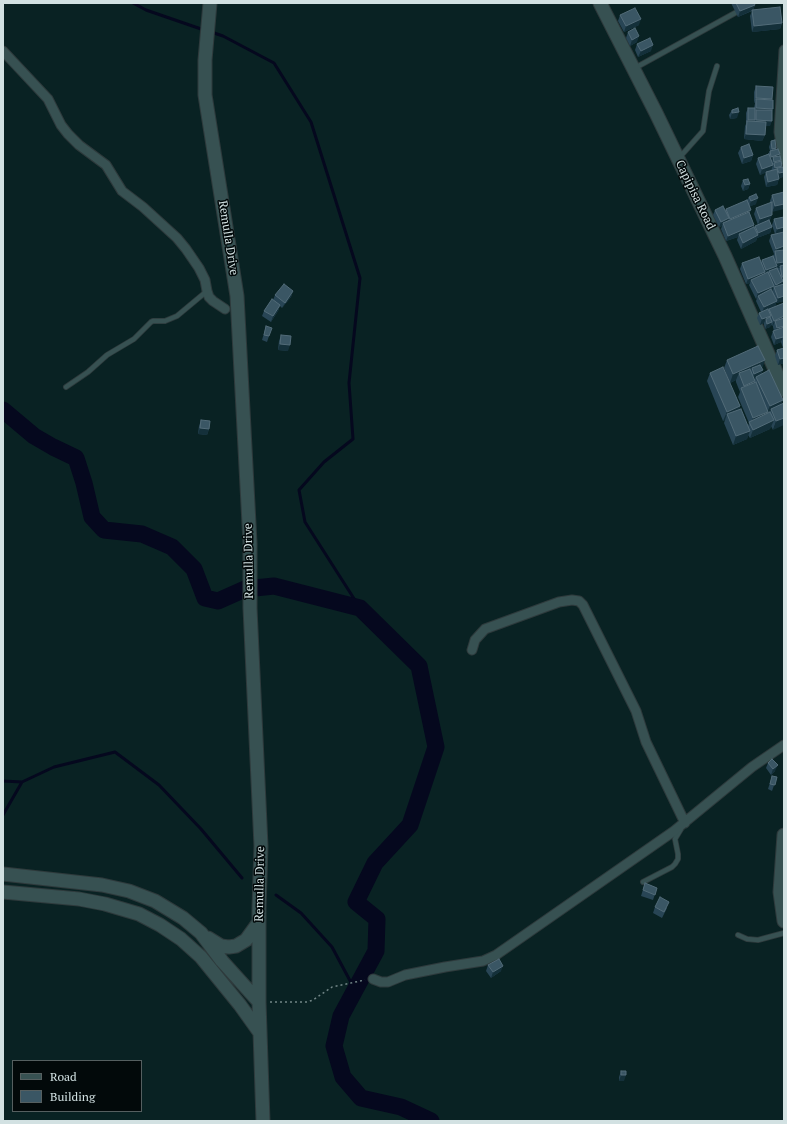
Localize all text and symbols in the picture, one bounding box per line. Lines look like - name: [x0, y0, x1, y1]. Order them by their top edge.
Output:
- street label: Capipisa Road: [672, 158, 718, 232]
- street label: Remulla Drive: [215, 200, 241, 276]
- street label: Remulla Drive: [241, 523, 257, 599]
- street label: Remulla Drive: [252, 846, 268, 922]
- legend: [12, 1060, 142, 1112]
- text: Road: [50, 1069, 77, 1084]
- text: Building: [50, 1089, 95, 1104]

